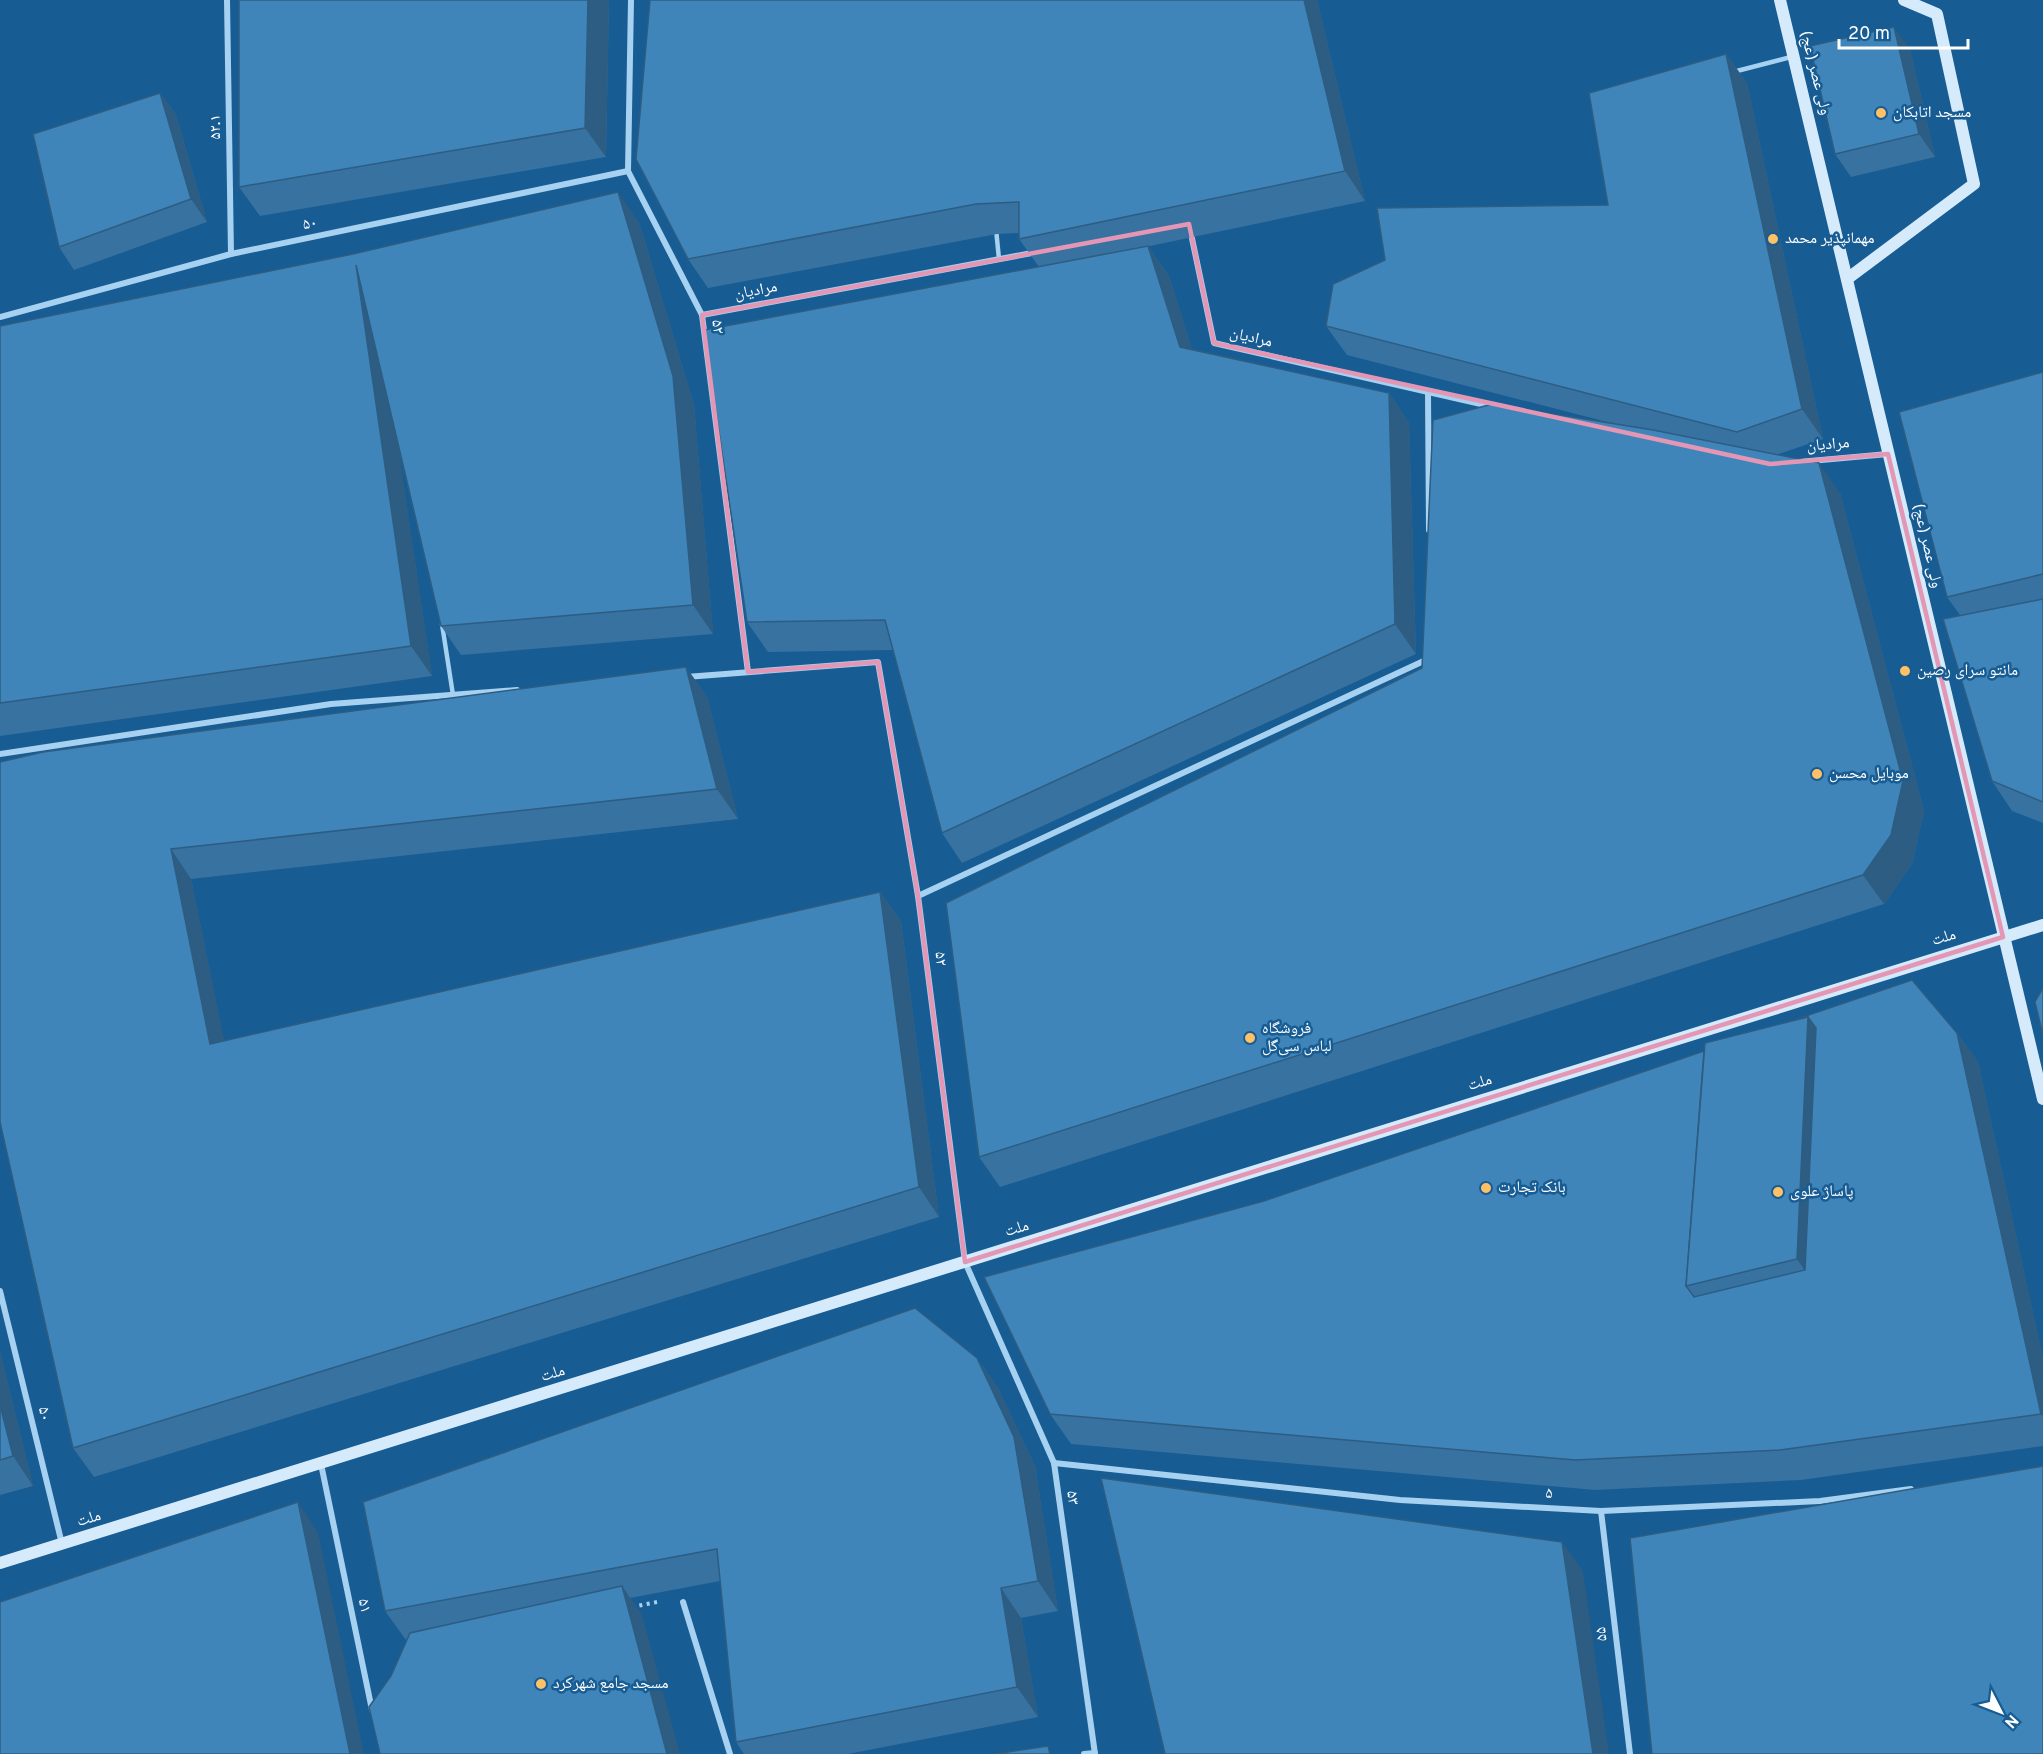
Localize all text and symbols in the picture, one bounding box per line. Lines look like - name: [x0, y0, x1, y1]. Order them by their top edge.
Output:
- scale bar: [1839, 12, 1968, 50]
- text: 20 m: [1848, 23, 1890, 46]
- street label: ولی عصر (عج): [1795, 29, 1835, 117]
- place label: مسجد اتابکان: [1893, 103, 1971, 123]
- marker: مسجد اتابکان: [1874, 106, 1888, 120]
- street label: ۵۲.۱: [206, 114, 226, 140]
- street label: ۵۰: [301, 213, 319, 235]
- place label: مهمانپذیر محمد: [1785, 229, 1875, 249]
- marker: مهمانپذیر محمد: [1766, 232, 1780, 246]
- street label: مرادیان: [733, 277, 779, 305]
- street label: ۵۲: [706, 318, 728, 336]
- street label: مرادیان: [1228, 323, 1274, 353]
- street label: مرادیان: [1806, 433, 1850, 457]
- street label: ولی عصر (عج): [1908, 502, 1946, 590]
- place label: مانتو سرای رصین: [1917, 661, 2018, 681]
- marker: مانتو سرای رصین: [1898, 664, 1912, 678]
- place label: موبایل محسن: [1829, 764, 1909, 784]
- marker: موبایل محسن: [1810, 767, 1824, 781]
- street label: ملت: [1929, 925, 1959, 951]
- street label: ۵۲: [929, 951, 951, 967]
- place label: فروشگاه لباس سی‌گل: [1262, 1019, 1332, 1057]
- marker: فروشگاه لباس سی‌گل: [1243, 1031, 1257, 1045]
- street label: ملت: [1465, 1070, 1495, 1096]
- place label: بانک تجارت: [1498, 1178, 1566, 1198]
- marker: بانک تجارت: [1479, 1181, 1493, 1195]
- place label: پاساژ علوی: [1790, 1182, 1854, 1202]
- marker: پاساژ علوی: [1771, 1185, 1785, 1199]
- street label: ملت: [1002, 1216, 1032, 1242]
- street label: ملت: [538, 1361, 568, 1387]
- street label: ۵۰: [33, 1405, 55, 1423]
- street label: ۵: [1545, 1484, 1553, 1504]
- street label: ۵۳: [1061, 1489, 1083, 1507]
- street label: ملت: [74, 1506, 104, 1532]
- street label: ۵۱: [353, 1597, 375, 1615]
- street label: ۵۵: [1591, 1626, 1613, 1642]
- place label: مسجد جامع شهرکرد: [553, 1674, 669, 1694]
- marker: مسجد جامع شهرکرد: [534, 1677, 548, 1691]
- north arrow: [1971, 1682, 2031, 1742]
- text: N: [1999, 1710, 2022, 1732]

